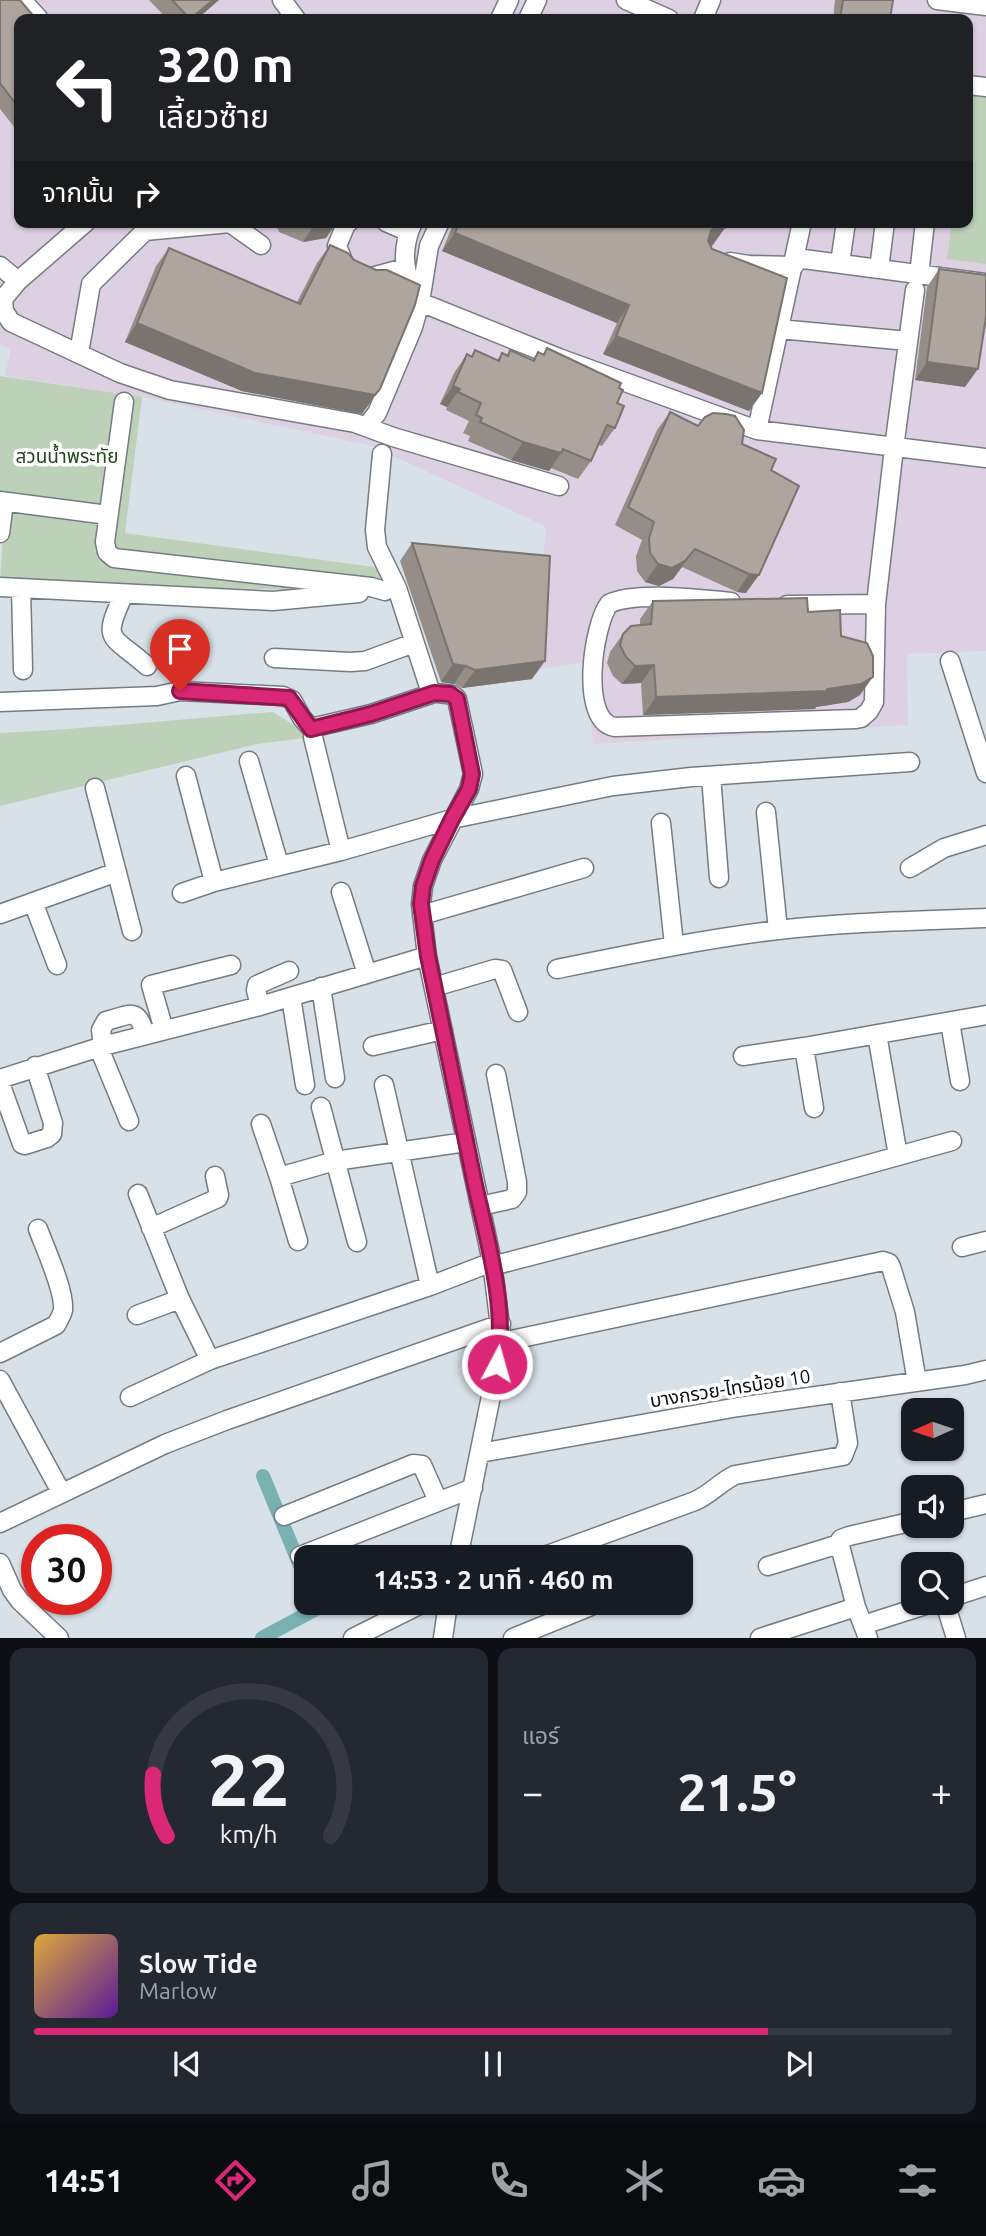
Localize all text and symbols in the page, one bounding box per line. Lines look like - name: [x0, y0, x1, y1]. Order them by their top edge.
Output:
- text: 320 m: [157, 36, 294, 91]
- icon: left: [42, 42, 133, 133]
- text: เลี้ยวซ้าย: [157, 98, 269, 134]
- icon: right: [128, 175, 166, 213]
- text: จากนั้น: [42, 178, 114, 207]
- park label: สวนน้ำพระทัย: [16, 443, 118, 467]
- pin: [150, 619, 210, 691]
- icon: arrive: [161, 630, 199, 668]
- position arrow: [460, 1327, 534, 1401]
- street label: บางกรวย-ไทรน้อย 10: [648, 1364, 812, 1412]
- north arrow: [901, 1398, 964, 1461]
- map controls: [901, 1398, 964, 1615]
- button: sound: [901, 1475, 964, 1538]
- speed limit sign: 30: [21, 1524, 112, 1615]
- button: search: [901, 1552, 964, 1615]
- text: 14:53 · 2 นาที · 460 m: [374, 1565, 613, 1594]
- text: แอร์: [522, 1723, 559, 1748]
- text: 22: [208, 1739, 290, 1821]
- text: 21.5°: [677, 1763, 797, 1821]
- text: −: [522, 1771, 543, 1813]
- text: +: [931, 1771, 952, 1813]
- text: km/h: [220, 1820, 278, 1848]
- text: Slow Tide: [139, 1949, 258, 1978]
- text: Marlow: [139, 1978, 217, 2003]
- icon: previous: [168, 2045, 206, 2083]
- icon: pause: [474, 2045, 512, 2083]
- icon: next: [780, 2045, 818, 2083]
- icon: directions: [211, 2156, 260, 2205]
- icon: music: [348, 2156, 397, 2205]
- icon: phone: [484, 2156, 533, 2205]
- icon: climate: [620, 2156, 669, 2205]
- icon: car: [757, 2156, 806, 2205]
- icon: filters: [893, 2156, 942, 2205]
- text: 14:51: [44, 2162, 124, 2198]

